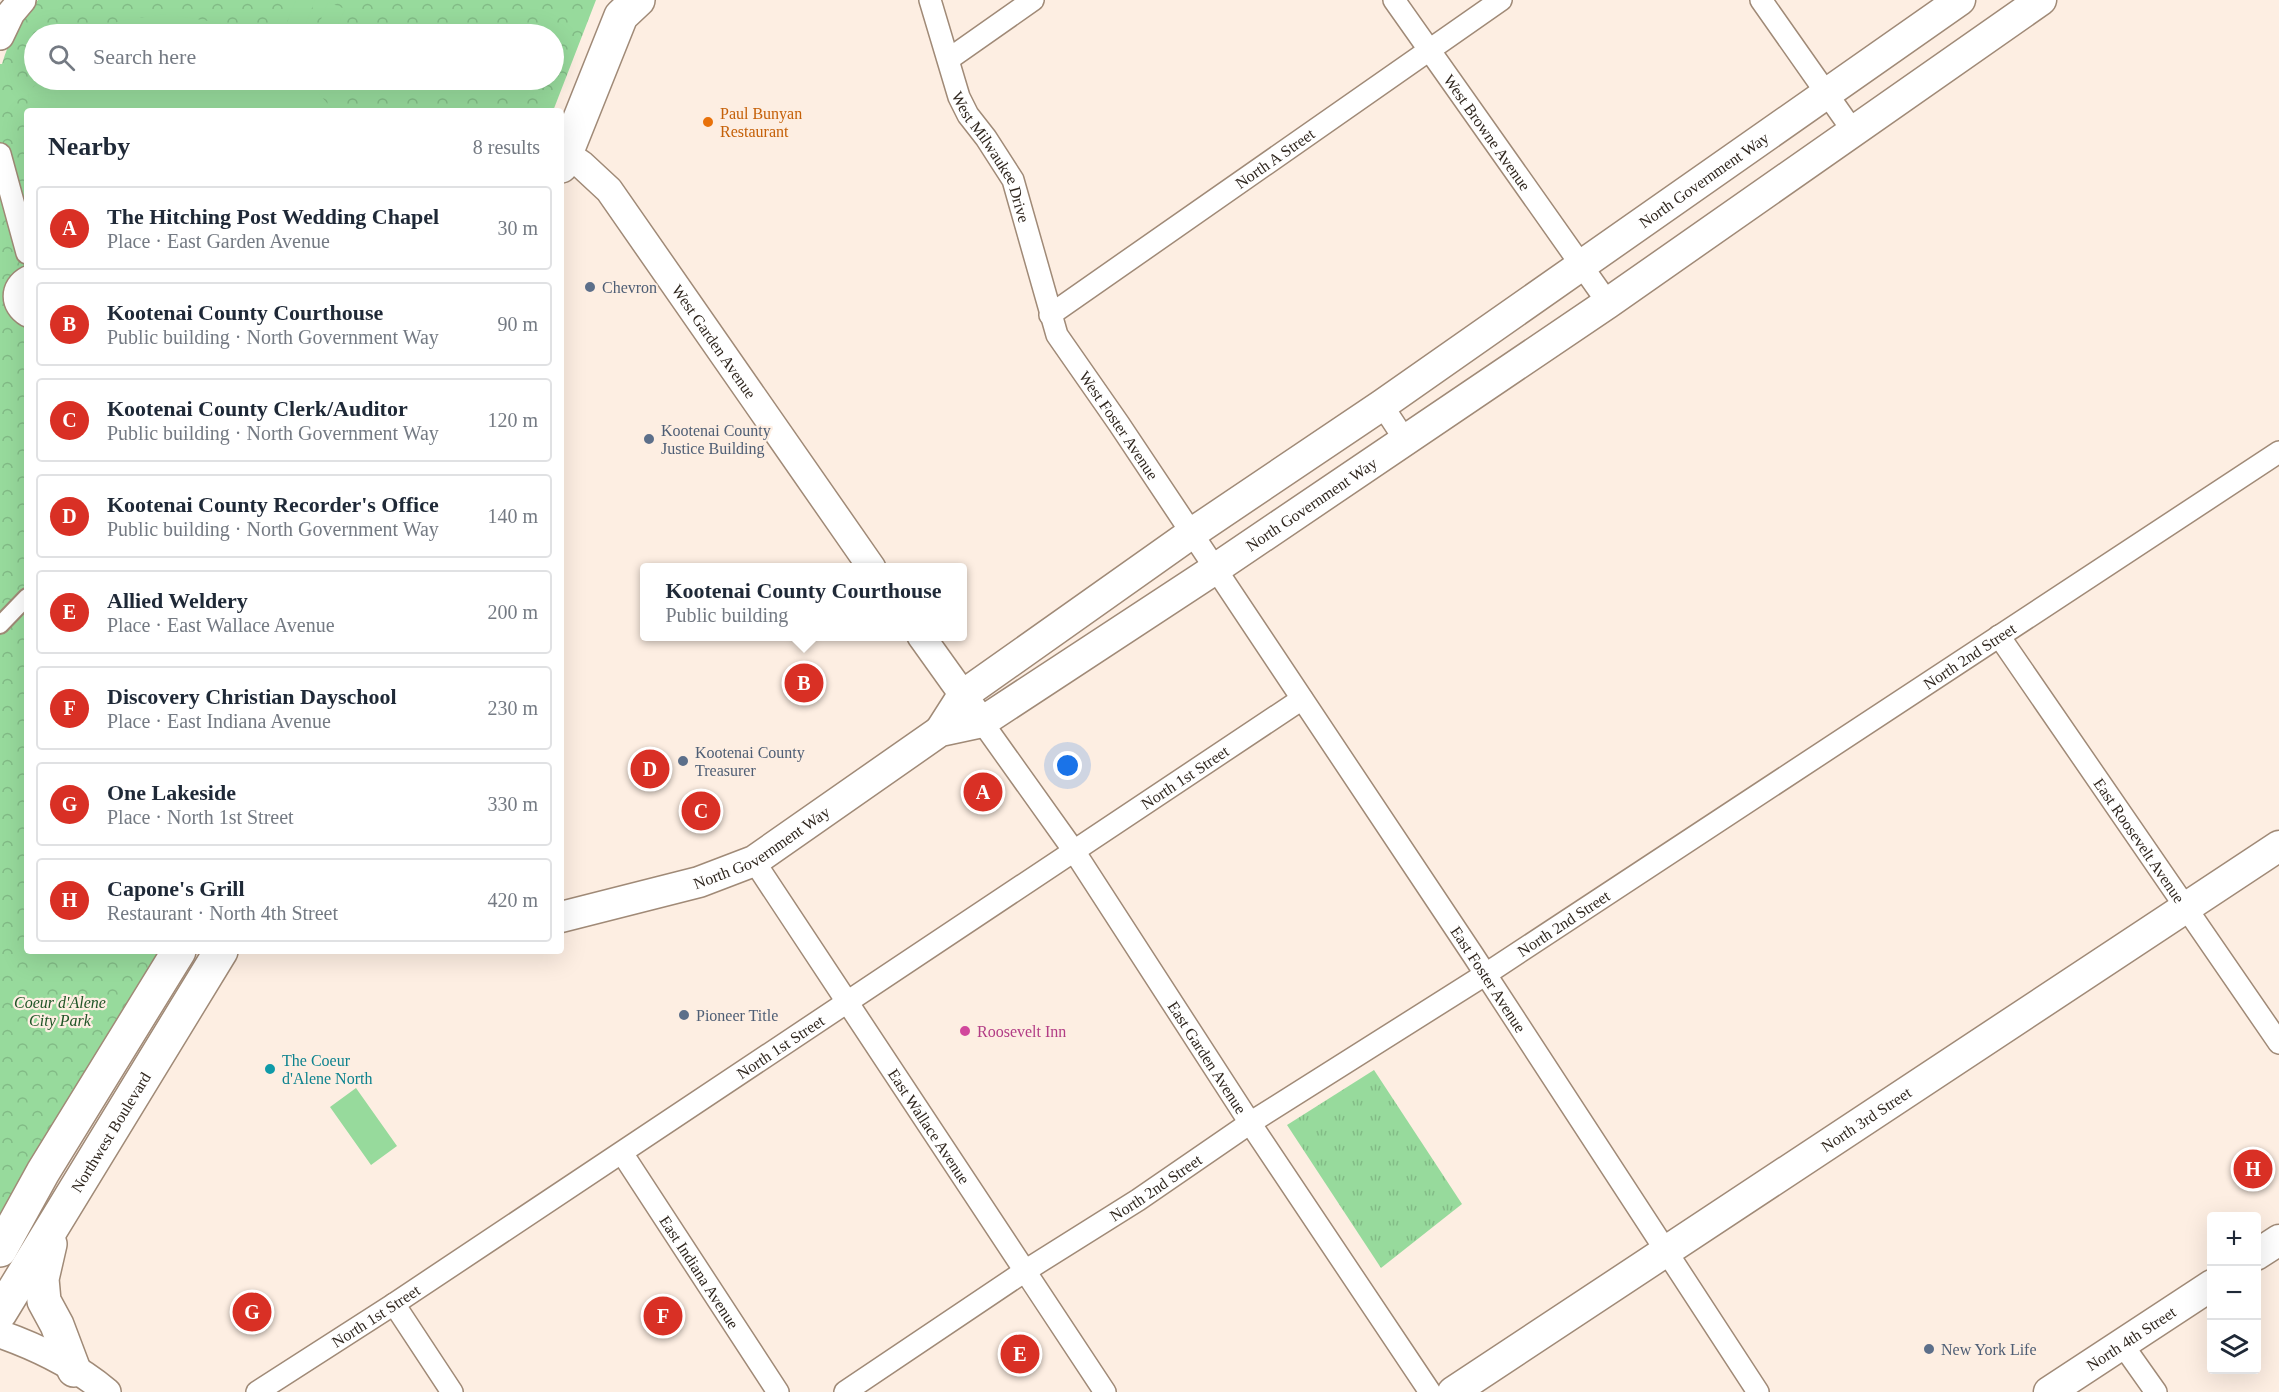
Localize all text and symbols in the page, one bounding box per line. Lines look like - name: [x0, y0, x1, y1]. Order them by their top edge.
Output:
- search box: [24, 24, 564, 90]
- icon: search: [45, 41, 78, 74]
- text: Search here: [93, 44, 196, 69]
- street label: West Browne Avenue: [1441, 71, 1534, 194]
- street label: West Milwaukee Drive: [949, 88, 1033, 224]
- place label: Paul Bunyan Restaurant: [720, 105, 802, 140]
- marker: Paul Bunyan Restaurant: [701, 115, 715, 129]
- street label: North A Street: [1232, 124, 1318, 192]
- street label: North Government Way: [1636, 129, 1772, 231]
- text: Nearby: [48, 132, 130, 161]
- text: 8 results: [473, 136, 540, 158]
- text: The Hitching Post Wedding Chapel: [107, 204, 439, 229]
- text: A: [62, 217, 77, 239]
- text: 30 m: [497, 217, 538, 239]
- text: Place · East Garden Avenue: [107, 230, 330, 252]
- place label: Chevron: [602, 279, 657, 296]
- marker: Chevron: [583, 280, 597, 294]
- street label: West Garden Avenue: [669, 281, 760, 401]
- text: Kootenai County Courthouse: [107, 300, 383, 325]
- text: B: [63, 313, 76, 335]
- text: 90 m: [497, 313, 538, 335]
- text: Public building · North Government Way: [107, 326, 439, 348]
- street label: West Foster Avenue: [1076, 368, 1162, 482]
- text: Kootenai County Clerk/Auditor: [107, 396, 408, 421]
- text: C: [62, 409, 77, 431]
- text: 120 m: [487, 409, 538, 431]
- text: Public building · North Government Way: [107, 422, 439, 444]
- place label: Kootenai County Justice Building: [661, 422, 771, 458]
- marker: Kootenai County Justice Building: [642, 432, 656, 446]
- street label: North Government Way: [1243, 454, 1380, 554]
- text: Kootenai County Recorder's Office: [107, 492, 439, 517]
- text: D: [62, 505, 77, 527]
- text: 140 m: [487, 505, 538, 527]
- text: Public building · North Government Way: [107, 518, 439, 540]
- popup: [640, 563, 967, 641]
- text: Kootenai County Courthouse: [665, 578, 942, 603]
- text: Allied Weldery: [107, 588, 248, 613]
- text: E: [63, 601, 76, 623]
- text: 200 m: [487, 601, 538, 623]
- text: Public building: [665, 604, 788, 626]
- text: Place · East Wallace Avenue: [107, 614, 335, 636]
- street label: North 2nd Street: [1920, 619, 2019, 692]
- pin: B: [784, 660, 824, 706]
- text: Discovery Christian Dayschool: [107, 684, 397, 709]
- text: F: [63, 697, 76, 719]
- text: 230 m: [487, 697, 538, 719]
- text: Place · East Indiana Avenue: [107, 710, 331, 732]
- street label: North 1st Street: [1138, 742, 1232, 812]
- place label: Kootenai County Treasurer: [695, 744, 805, 779]
- pin: D: [630, 746, 670, 792]
- your location: [1053, 751, 1082, 780]
- marker: Kootenai County Treasurer: [676, 754, 690, 768]
- pin: A: [964, 770, 1002, 814]
- street label: East Roosevelt Avenue: [2091, 775, 2188, 906]
- text: One Lakeside: [107, 780, 236, 805]
- pin: C: [682, 788, 720, 834]
- text: G: [62, 793, 77, 815]
- text: 330 m: [487, 793, 538, 815]
- street label: North Government Way: [691, 803, 833, 892]
- text: Place · North 1st Street: [107, 806, 294, 828]
- text: Capone's Grill: [107, 876, 245, 901]
- street label: North 2nd Street: [1514, 886, 1613, 959]
- text: H: [62, 889, 77, 911]
- text: 420 m: [487, 889, 538, 911]
- text: Restaurant · North 4th Street: [107, 902, 338, 924]
- street label: East Foster Avenue: [1448, 923, 1529, 1035]
- park label: Coeur d'Alene City Park: [14, 994, 106, 1030]
- street label: East Garden Avenue: [1165, 998, 1250, 1117]
- place label: Pioneer Title: [696, 1007, 778, 1024]
- marker: Pioneer Title: [677, 1008, 691, 1022]
- street label: North 1st Street: [733, 1011, 828, 1082]
- place label: Roosevelt Inn: [977, 1023, 1066, 1040]
- marker: Roosevelt Inn: [958, 1024, 972, 1038]
- place label: The Coeur d'Alene North: [282, 1052, 372, 1087]
- marker: The Coeur d'Alene North: [263, 1062, 277, 1076]
- street label: East Wallace Avenue: [885, 1066, 973, 1187]
- street label: Northwest Boulevard: [67, 1069, 154, 1195]
- street label: North 3rd Street: [1818, 1083, 1914, 1155]
- pin: H: [2234, 1146, 2272, 1192]
- street label: North 2nd Street: [1107, 1150, 1205, 1224]
- street label: East Indiana Avenue: [657, 1212, 743, 1332]
- map controls: [2207, 1212, 2261, 1374]
- button: +: [2207, 1212, 2261, 1266]
- button: −: [2207, 1266, 2261, 1320]
- street label: North 1st Street: [328, 1281, 423, 1350]
- pin: G: [232, 1290, 272, 1334]
- pin: F: [644, 1294, 682, 1338]
- street label: North 4th Street: [2083, 1303, 2179, 1374]
- button: layers: [2207, 1320, 2261, 1374]
- pin: E: [1000, 1332, 1040, 1376]
- place label: New York Life: [1941, 1341, 2037, 1358]
- marker: New York Life: [1922, 1342, 1936, 1356]

